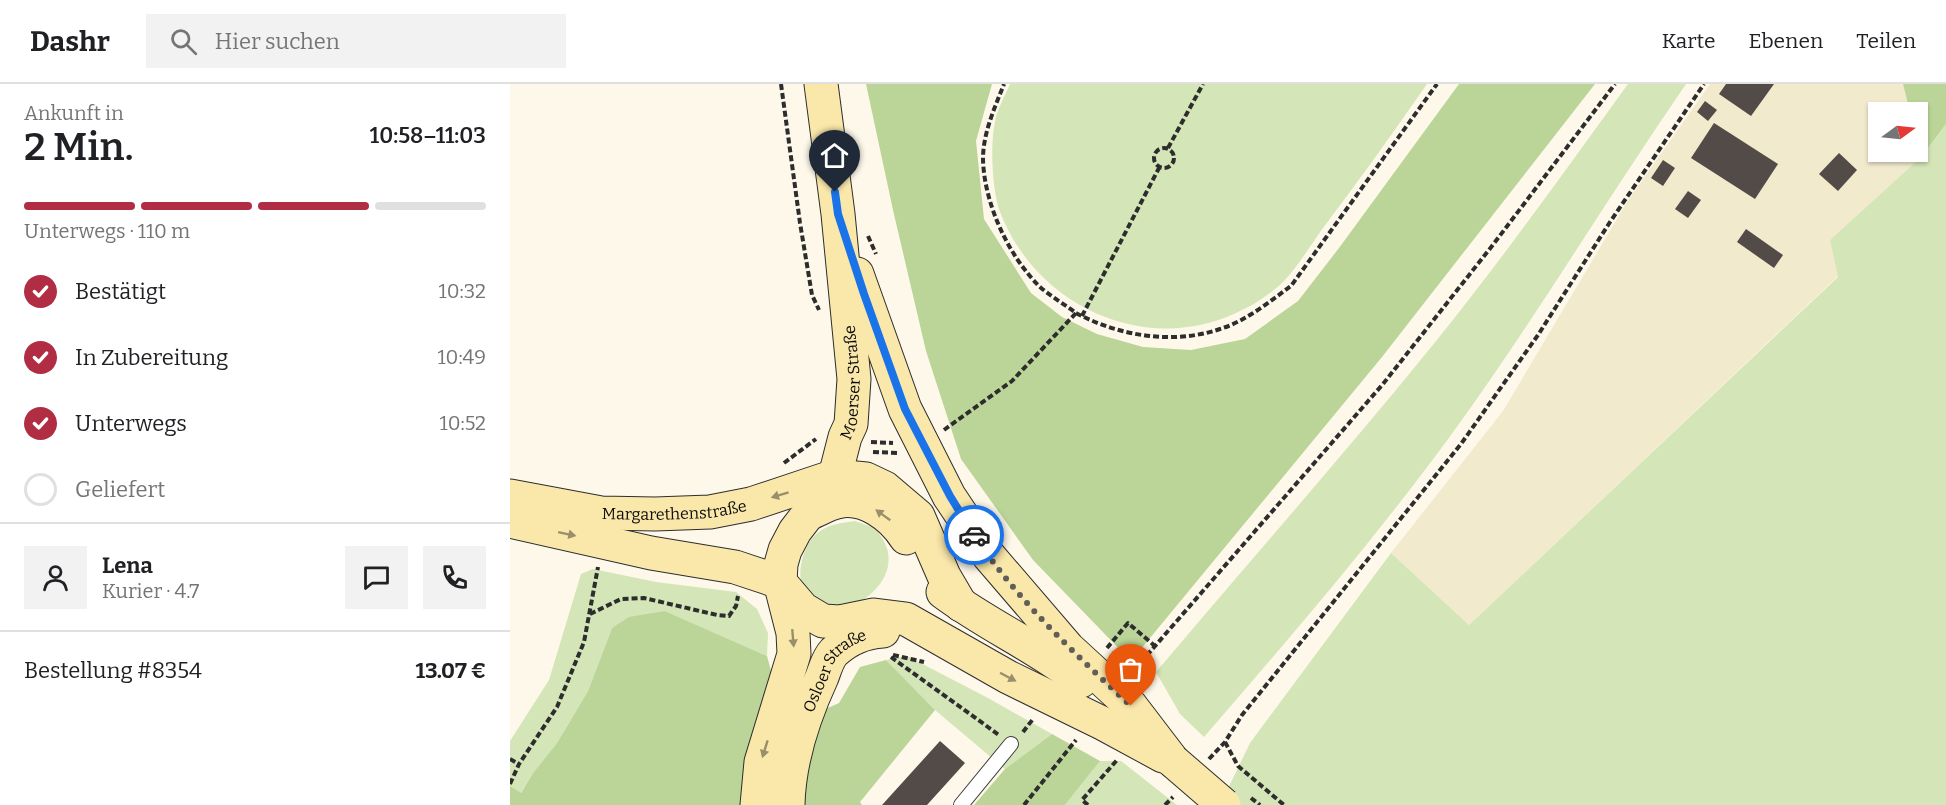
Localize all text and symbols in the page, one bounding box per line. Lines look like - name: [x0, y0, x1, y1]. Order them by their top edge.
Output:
- search box: [146, 14, 566, 68]
- text: Dashr: [30, 25, 110, 58]
- icon: search: [167, 25, 200, 58]
- text: Hier suchen: [215, 28, 340, 55]
- text: Karte: [1662, 28, 1715, 54]
- text: Ebenen: [1748, 28, 1823, 54]
- text: Teilen: [1856, 28, 1916, 54]
- text: Ankunft in: [24, 101, 124, 125]
- north arrow: [1868, 102, 1928, 162]
- map controls: [1868, 102, 1928, 162]
- text: 10:58–11:03: [370, 122, 486, 149]
- text: 2 Min.: [24, 124, 134, 170]
- pin: [809, 130, 860, 192]
- icon: home: [818, 139, 851, 172]
- text: Unterwegs · 110 m: [24, 219, 190, 243]
- icon: check: [24, 275, 57, 308]
- text: Bestätigt: [75, 278, 166, 305]
- text: 10:32: [439, 279, 486, 303]
- street label: Moerser Straße: [836, 324, 864, 443]
- icon: check: [24, 341, 57, 374]
- text: In Zubereitung: [75, 344, 228, 371]
- text: 10:49: [437, 345, 486, 369]
- icon: check: [24, 407, 57, 440]
- text: Unterwegs: [75, 410, 187, 437]
- text: 10:52: [440, 411, 486, 435]
- text: Geliefert: [75, 476, 165, 503]
- one-way arrow: [771, 491, 789, 501]
- street label: Margarethenstraße: [602, 496, 748, 524]
- courier: [944, 505, 1004, 565]
- one-way arrow: [875, 509, 891, 521]
- icon: car: [958, 519, 991, 552]
- one-way arrow: [558, 530, 576, 540]
- button: person: [24, 546, 87, 609]
- button: chat: [345, 546, 408, 609]
- button: phone: [423, 546, 486, 609]
- text: Lena: [102, 552, 153, 579]
- text: Kurier · 4.7: [102, 579, 199, 603]
- street label: Osloer Straße: [799, 625, 869, 715]
- one-way arrow: [788, 629, 798, 648]
- pin: [1105, 644, 1156, 706]
- icon: bag: [1114, 653, 1147, 686]
- text: Bestellung #8354: [24, 657, 202, 684]
- text: 13.07 €: [415, 657, 486, 684]
- one-way arrow: [1000, 672, 1017, 682]
- one-way arrow: [760, 740, 769, 758]

